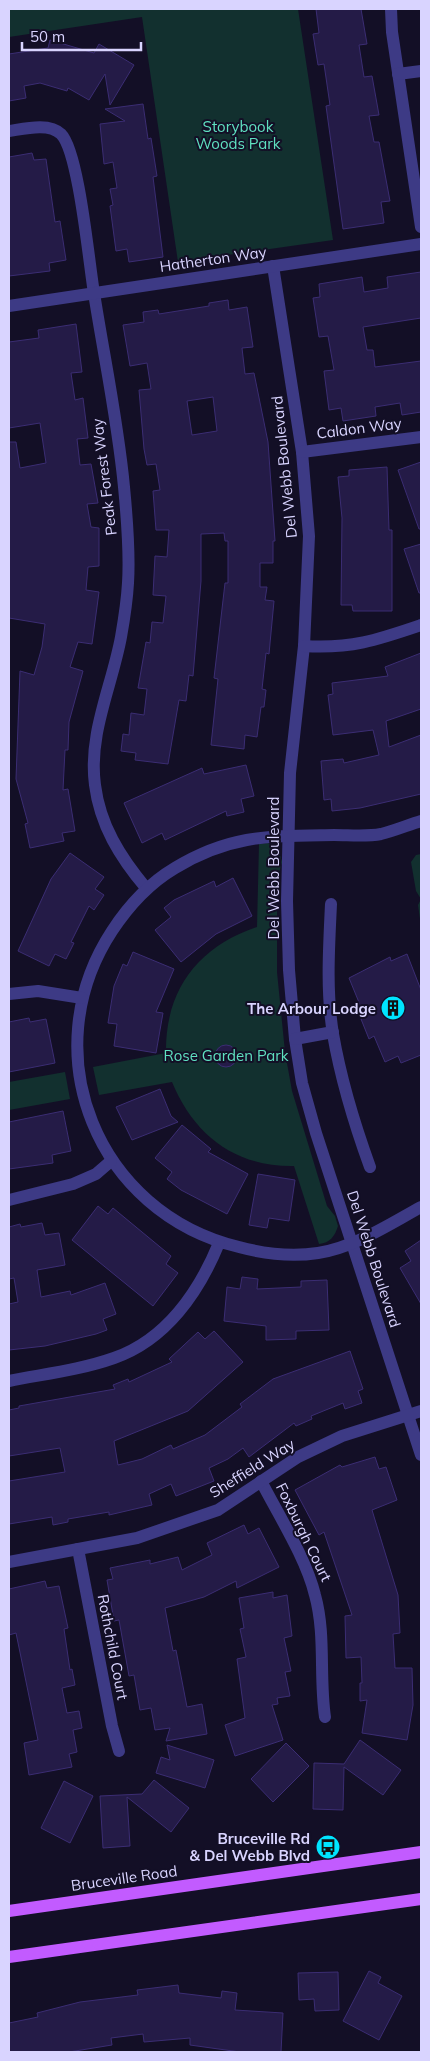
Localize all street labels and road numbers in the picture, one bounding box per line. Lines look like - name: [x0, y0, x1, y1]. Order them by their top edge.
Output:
- street label: Hatherton Way: [158, 242, 268, 276]
- street label: Del Webb Boulevard: [267, 395, 301, 539]
- street label: Caldon Way: [315, 413, 403, 443]
- street label: Peak Forest Way: [87, 417, 121, 537]
- street label: Del Webb Boulevard: [264, 797, 283, 939]
- street label: Del Webb Boulevard: [343, 1188, 405, 1330]
- street label: Sheffield Way: [206, 1434, 298, 1502]
- street label: Foxburgh Court: [272, 1480, 336, 1584]
- street label: Rothchild Court: [93, 1593, 133, 1701]
- street label: Bruceville Road: [70, 1861, 178, 1895]

